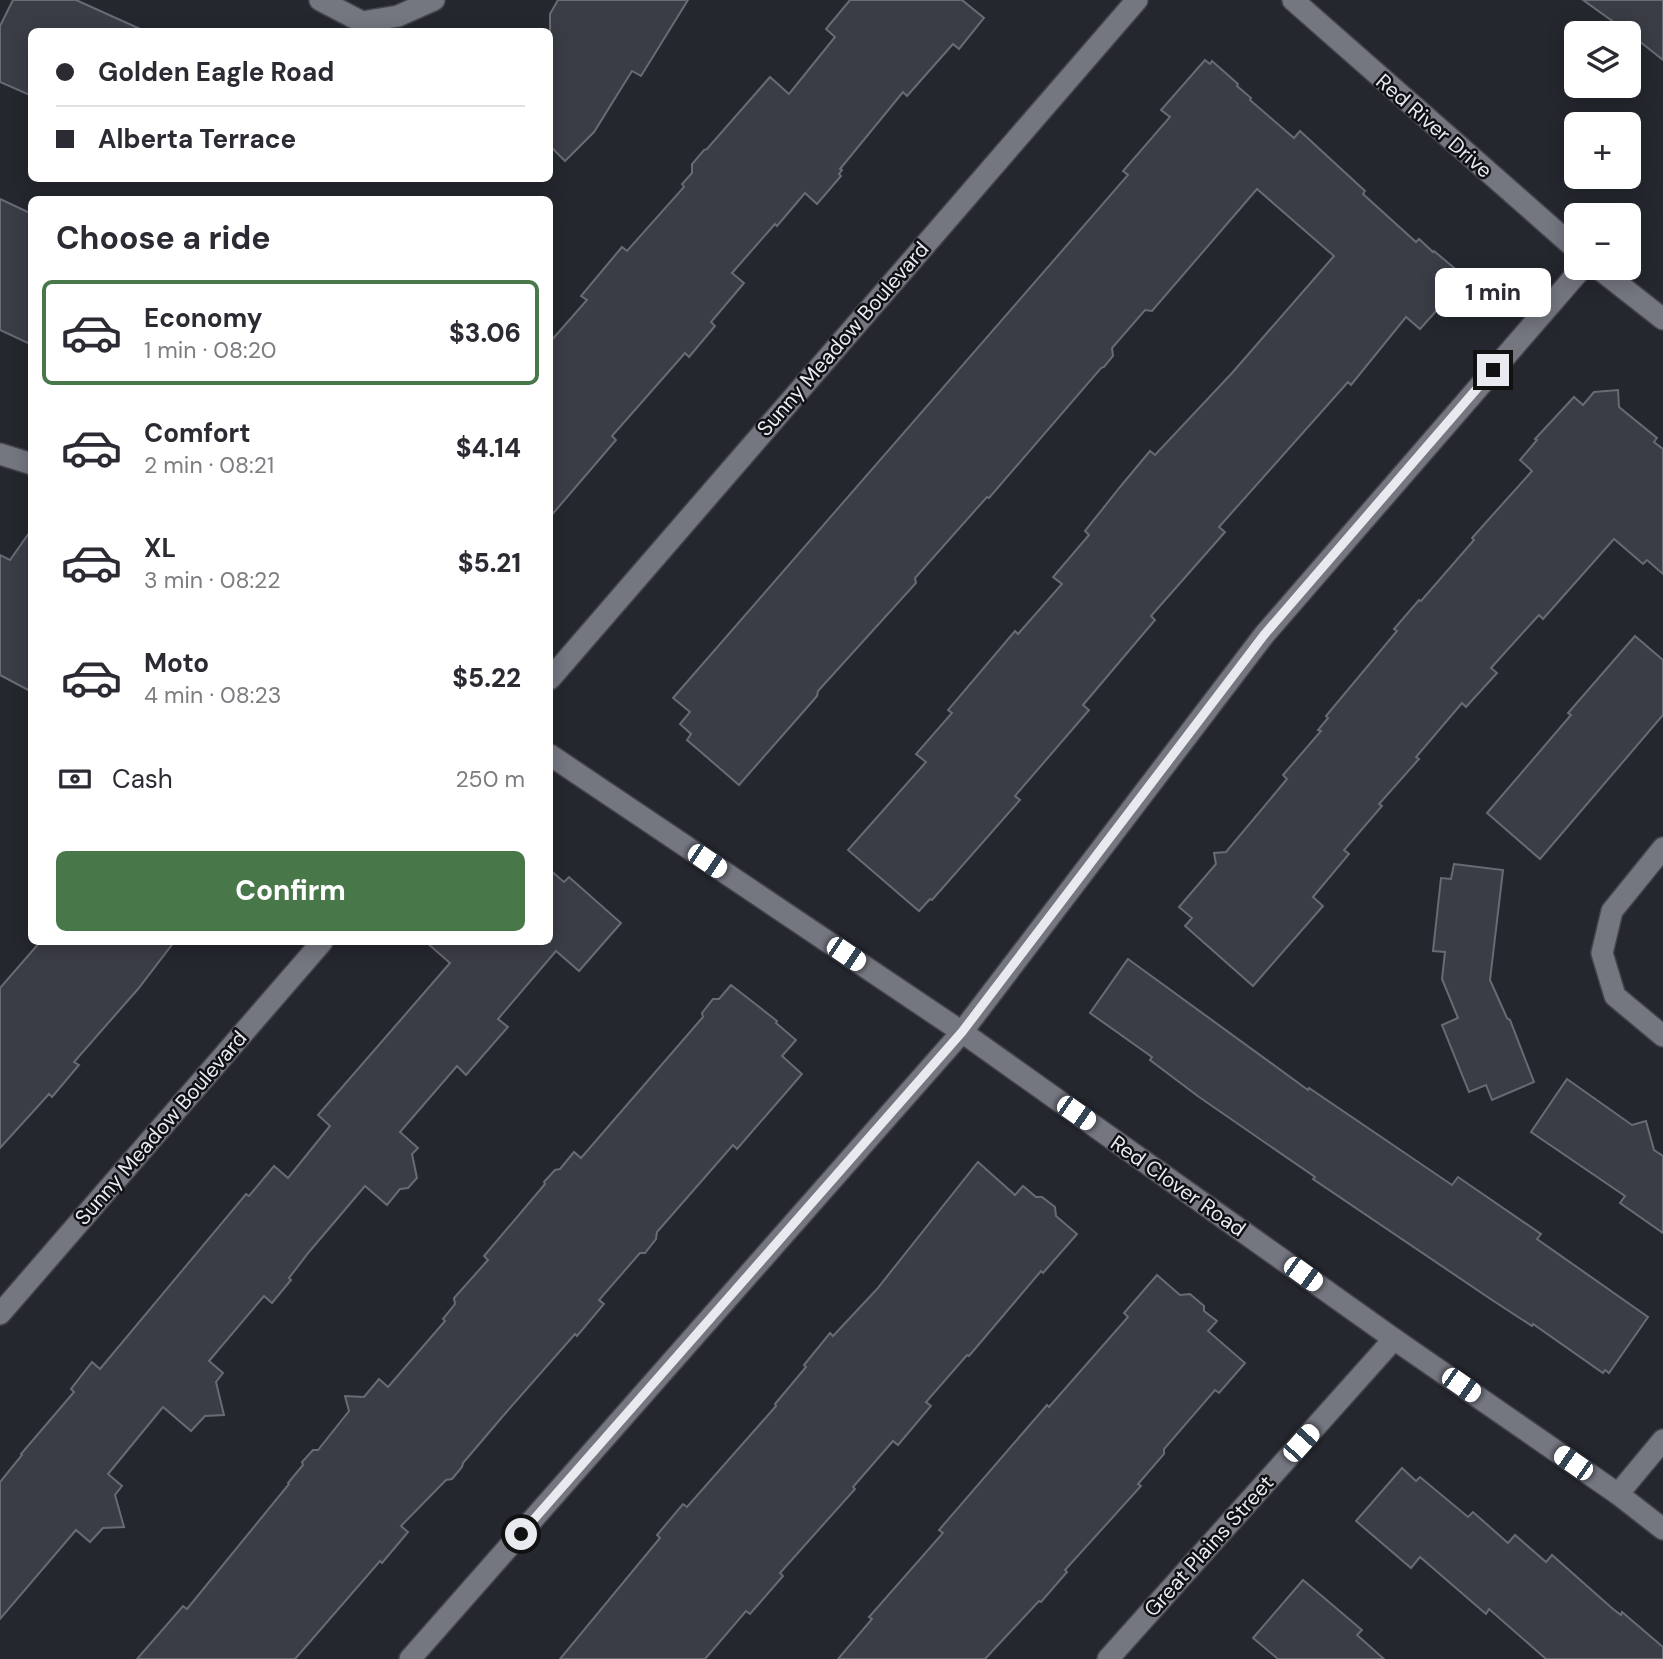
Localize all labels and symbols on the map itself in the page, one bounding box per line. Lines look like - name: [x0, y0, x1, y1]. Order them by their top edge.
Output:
- street label: Red River Drive: [1370, 68, 1498, 184]
- street label: Sunny Meadow Boulevard: [751, 236, 935, 442]
- callout: 1 min: [1435, 268, 1551, 318]
- route end: [1477, 354, 1509, 386]
- car: [684, 841, 731, 881]
- car: [823, 934, 870, 974]
- street label: Sunny Meadow Boulevard: [69, 1025, 253, 1231]
- car: [1053, 1092, 1100, 1134]
- street label: Red Clover Road: [1105, 1129, 1251, 1243]
- car: [1280, 1253, 1327, 1295]
- car: [1438, 1364, 1485, 1406]
- car: [1280, 1420, 1323, 1466]
- car: [1550, 1442, 1597, 1484]
- street label: Great Plains Street: [1138, 1469, 1280, 1623]
- route start: [505, 1518, 537, 1550]

